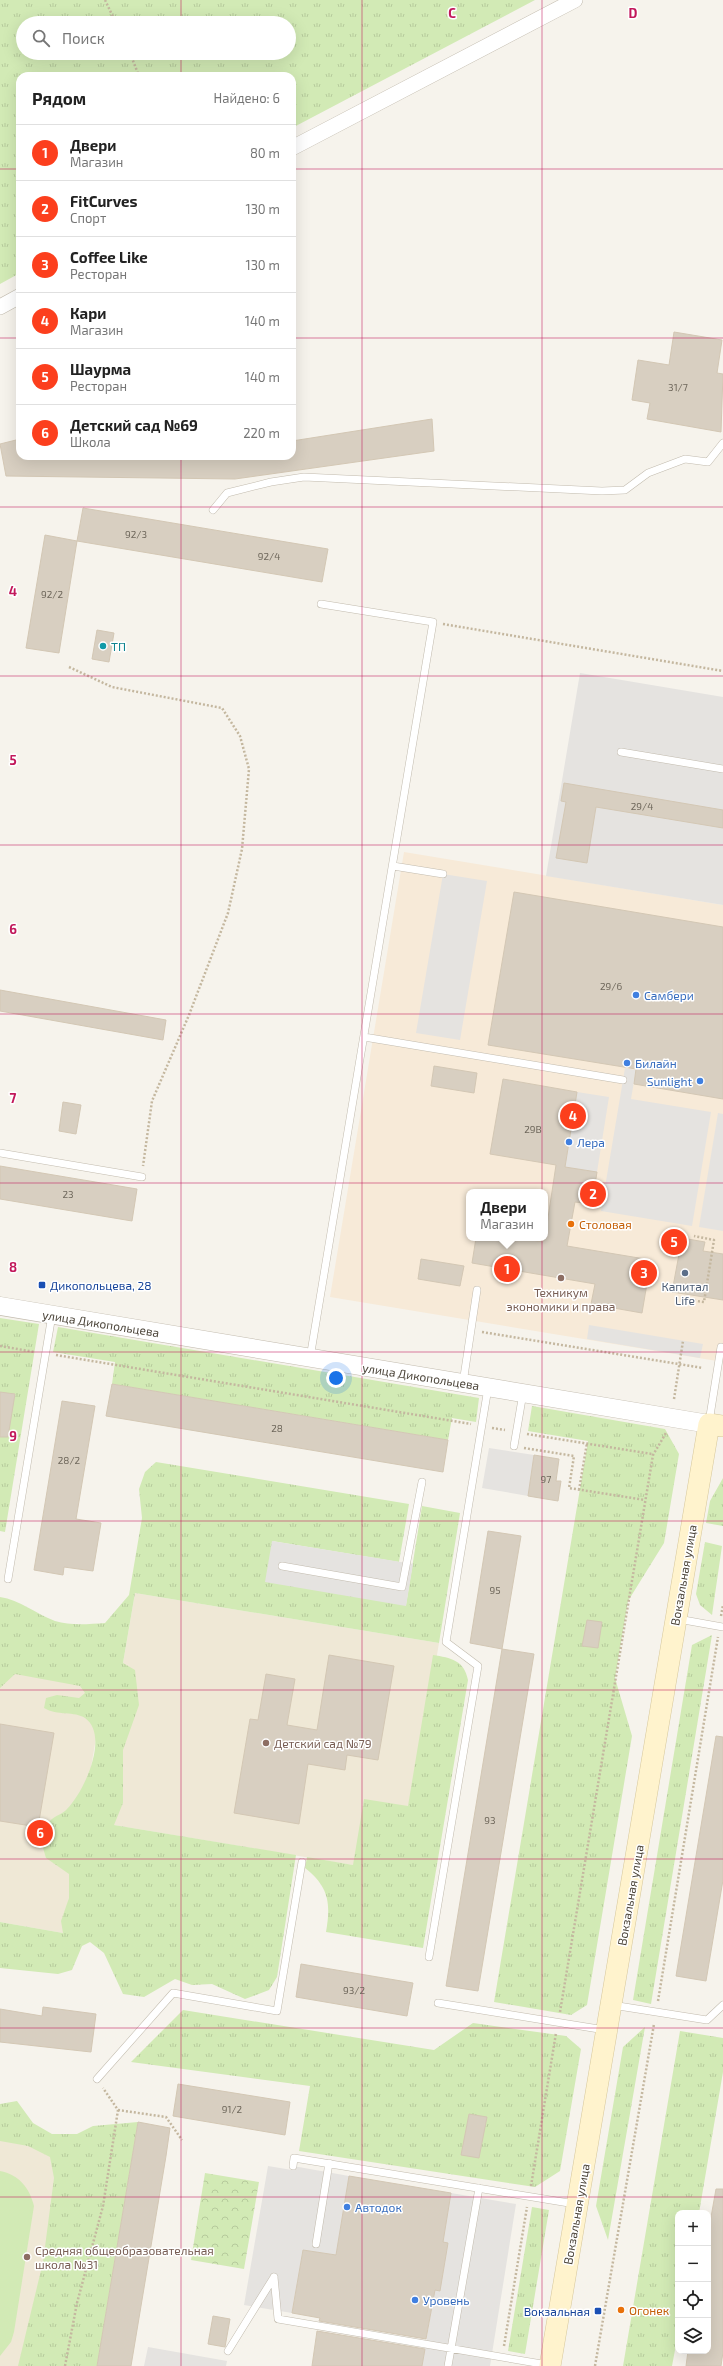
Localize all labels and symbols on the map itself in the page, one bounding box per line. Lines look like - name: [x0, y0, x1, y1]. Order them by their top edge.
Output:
- text: C: [448, 5, 456, 21]
- text: D: [629, 5, 638, 21]
- house number: 31/7: [668, 381, 688, 393]
- house number: 92/3: [125, 528, 147, 540]
- house number: 92/4: [258, 550, 280, 562]
- text: 4: [9, 583, 17, 599]
- house number: 92/2: [41, 588, 63, 600]
- place label: ТП: [111, 639, 126, 653]
- marker: ТП: [98, 641, 108, 651]
- text: 5: [9, 752, 17, 768]
- house number: 29/4: [631, 800, 653, 812]
- text: 6: [9, 921, 17, 937]
- house number: 29/6: [600, 980, 622, 992]
- place label: Самбери: [644, 988, 694, 1002]
- marker: Самбери: [631, 990, 641, 1000]
- place label: Билайн: [635, 1056, 677, 1070]
- marker: Билайн: [622, 1058, 632, 1068]
- place label: Sunlight: [647, 1074, 692, 1088]
- marker: Sunlight: [695, 1076, 705, 1086]
- text: 7: [10, 1090, 17, 1106]
- pin: 4: [560, 1101, 586, 1131]
- house number: 29В: [524, 1123, 542, 1135]
- place label: Лера: [577, 1135, 605, 1149]
- marker: Лера: [564, 1137, 574, 1147]
- pin: 2: [580, 1179, 606, 1209]
- house number: 23: [62, 1188, 74, 1200]
- place label: Столовая: [579, 1217, 632, 1231]
- marker: Столовая: [566, 1219, 576, 1229]
- pin: 5: [661, 1227, 687, 1257]
- pin: 1: [494, 1254, 520, 1284]
- pin: 3: [631, 1258, 657, 1288]
- text: 8: [9, 1259, 17, 1275]
- marker: Капитал Life: [680, 1268, 690, 1278]
- marker: Техникум экономики и права: [556, 1273, 566, 1283]
- place label: Дикопольцева, 28: [50, 1278, 151, 1292]
- place label: Капитал Life: [661, 1279, 709, 1307]
- marker: Дикопольцева, 28: [37, 1280, 47, 1290]
- place label: Техникум экономики и права: [507, 1285, 615, 1313]
- street label: улица Дикопольцева: [41, 1307, 160, 1340]
- street label: улица Дикопольцева: [361, 1360, 480, 1393]
- your location: [326, 1368, 346, 1388]
- house number: 28: [271, 1422, 283, 1434]
- text: 9: [9, 1428, 17, 1444]
- house number: 28/2: [58, 1454, 81, 1466]
- house number: 97: [541, 1473, 551, 1485]
- street label: Вокзальная улица: [667, 1523, 700, 1627]
- house number: 95: [489, 1584, 501, 1596]
- place label: Детский сад №79: [274, 1736, 372, 1750]
- marker: Детский сад №79: [261, 1738, 271, 1748]
- house number: 93: [484, 1814, 496, 1826]
- pin: 6: [27, 1818, 53, 1848]
- street label: Вокзальная улица: [614, 1843, 647, 1947]
- house number: 93/2: [343, 1984, 365, 1996]
- house number: 91/2: [222, 2103, 243, 2115]
- street label: Вокзальная улица: [560, 2162, 593, 2266]
- place label: Автодок: [355, 2200, 402, 2214]
- marker: Автодок: [342, 2202, 352, 2212]
- place label: Средняя общеобразовательная школа №31: [35, 2243, 214, 2271]
- marker: Средняя общеобразовательная школа №31: [22, 2252, 32, 2262]
- place label: Уровень: [423, 2293, 470, 2307]
- marker: Уровень: [410, 2295, 420, 2305]
- place label: Огонек: [629, 2303, 670, 2317]
- place label: Вокзальная: [524, 2304, 590, 2318]
- marker: Огонек: [616, 2305, 626, 2315]
- marker: Вокзальная: [593, 2306, 603, 2316]

